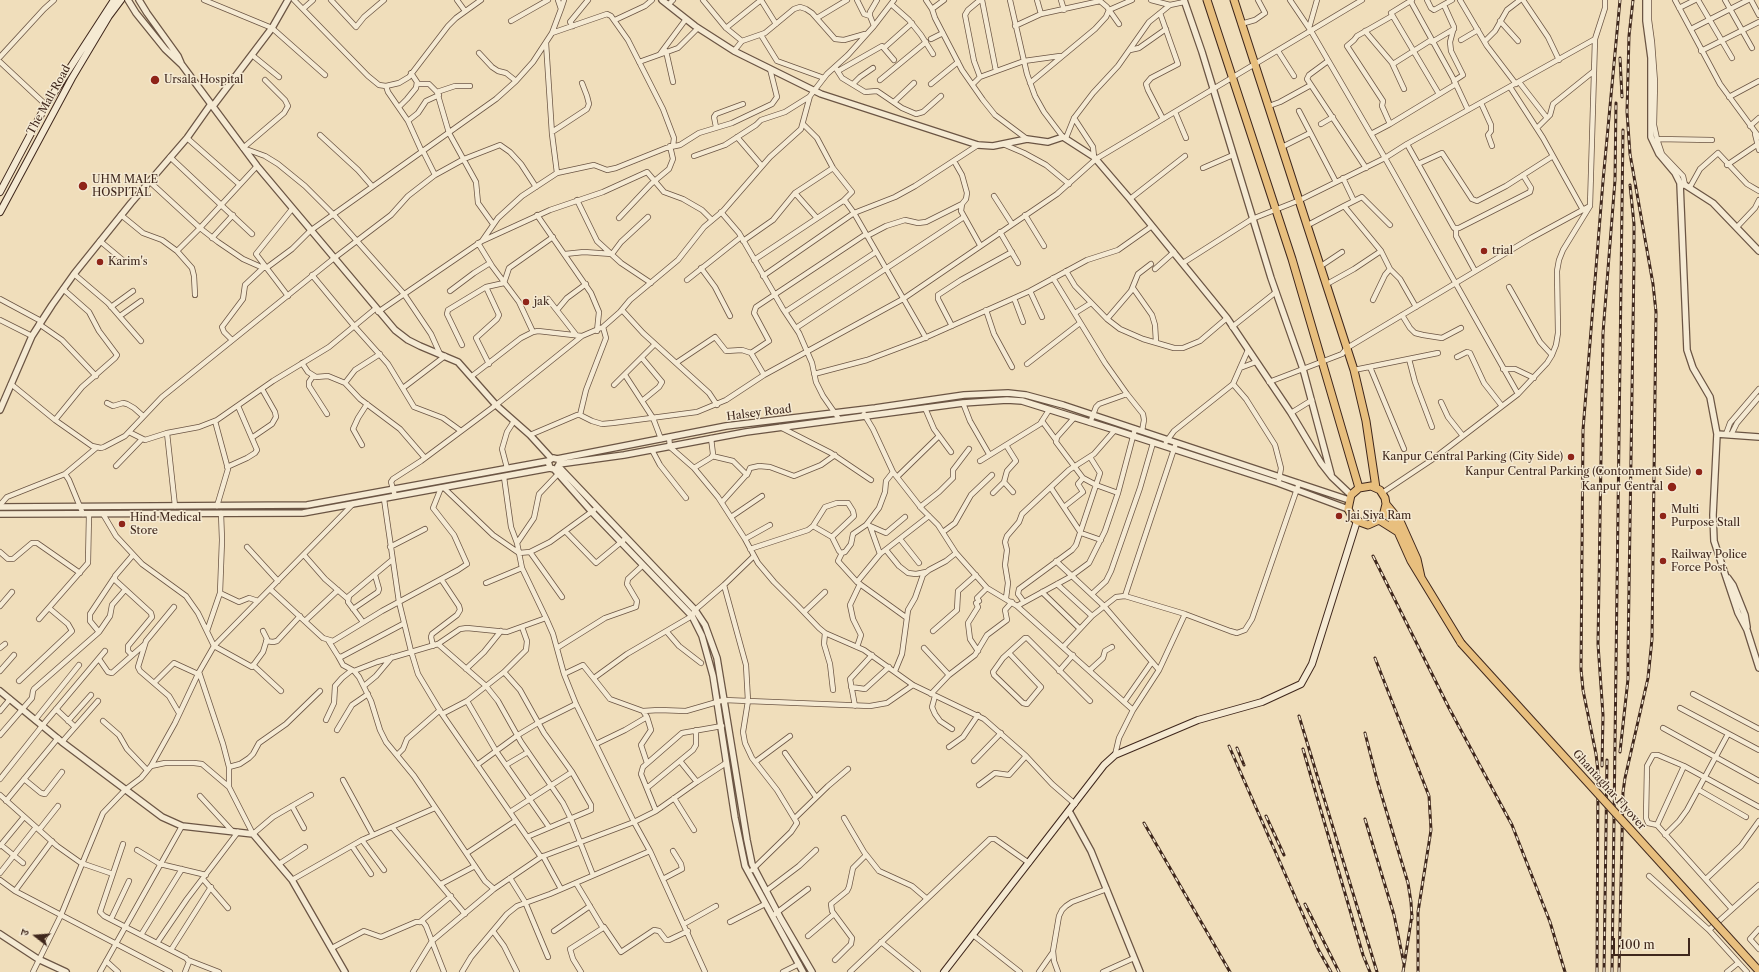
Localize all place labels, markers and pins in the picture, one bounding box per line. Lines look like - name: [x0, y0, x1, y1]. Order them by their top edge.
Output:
- place label: Ursala Hospital: [164, 73, 243, 87]
- marker: Ursala Hospital: [149, 74, 161, 86]
- place label: UHM MALE HOSPITAL: [92, 173, 158, 199]
- marker: UHM MALE HOSPITAL: [77, 180, 89, 192]
- place label: trial: [1492, 244, 1513, 258]
- marker: trial: [1479, 246, 1489, 256]
- place label: Karim's: [108, 255, 148, 269]
- marker: Karim's: [95, 257, 105, 267]
- place label: jak: [534, 295, 549, 309]
- marker: jak: [521, 297, 531, 307]
- place label: Kanpur Central Parking (City Side): [1382, 450, 1563, 464]
- marker: Kanpur Central Parking (City Side): [1566, 452, 1576, 462]
- place label: Kanpur Central Parking (Contonment Side): [1465, 465, 1691, 479]
- marker: Kanpur Central Parking (Contonment Side): [1694, 467, 1704, 477]
- place label: Kanpur Central: [1582, 480, 1663, 494]
- marker: Kanpur Central: [1666, 481, 1678, 493]
- place label: Multi Purpose Stall: [1671, 503, 1740, 529]
- place label: Jai Siya Ram: [1347, 509, 1411, 523]
- place label: Hind Medical Store: [130, 511, 201, 537]
- marker: Jai Siya Ram: [1334, 511, 1344, 521]
- marker: Multi Purpose Stall: [1658, 511, 1668, 521]
- marker: Hind Medical Store: [117, 519, 127, 529]
- place label: Railway Police Force Post: [1671, 548, 1747, 574]
- marker: Railway Police Force Post: [1658, 556, 1668, 566]

